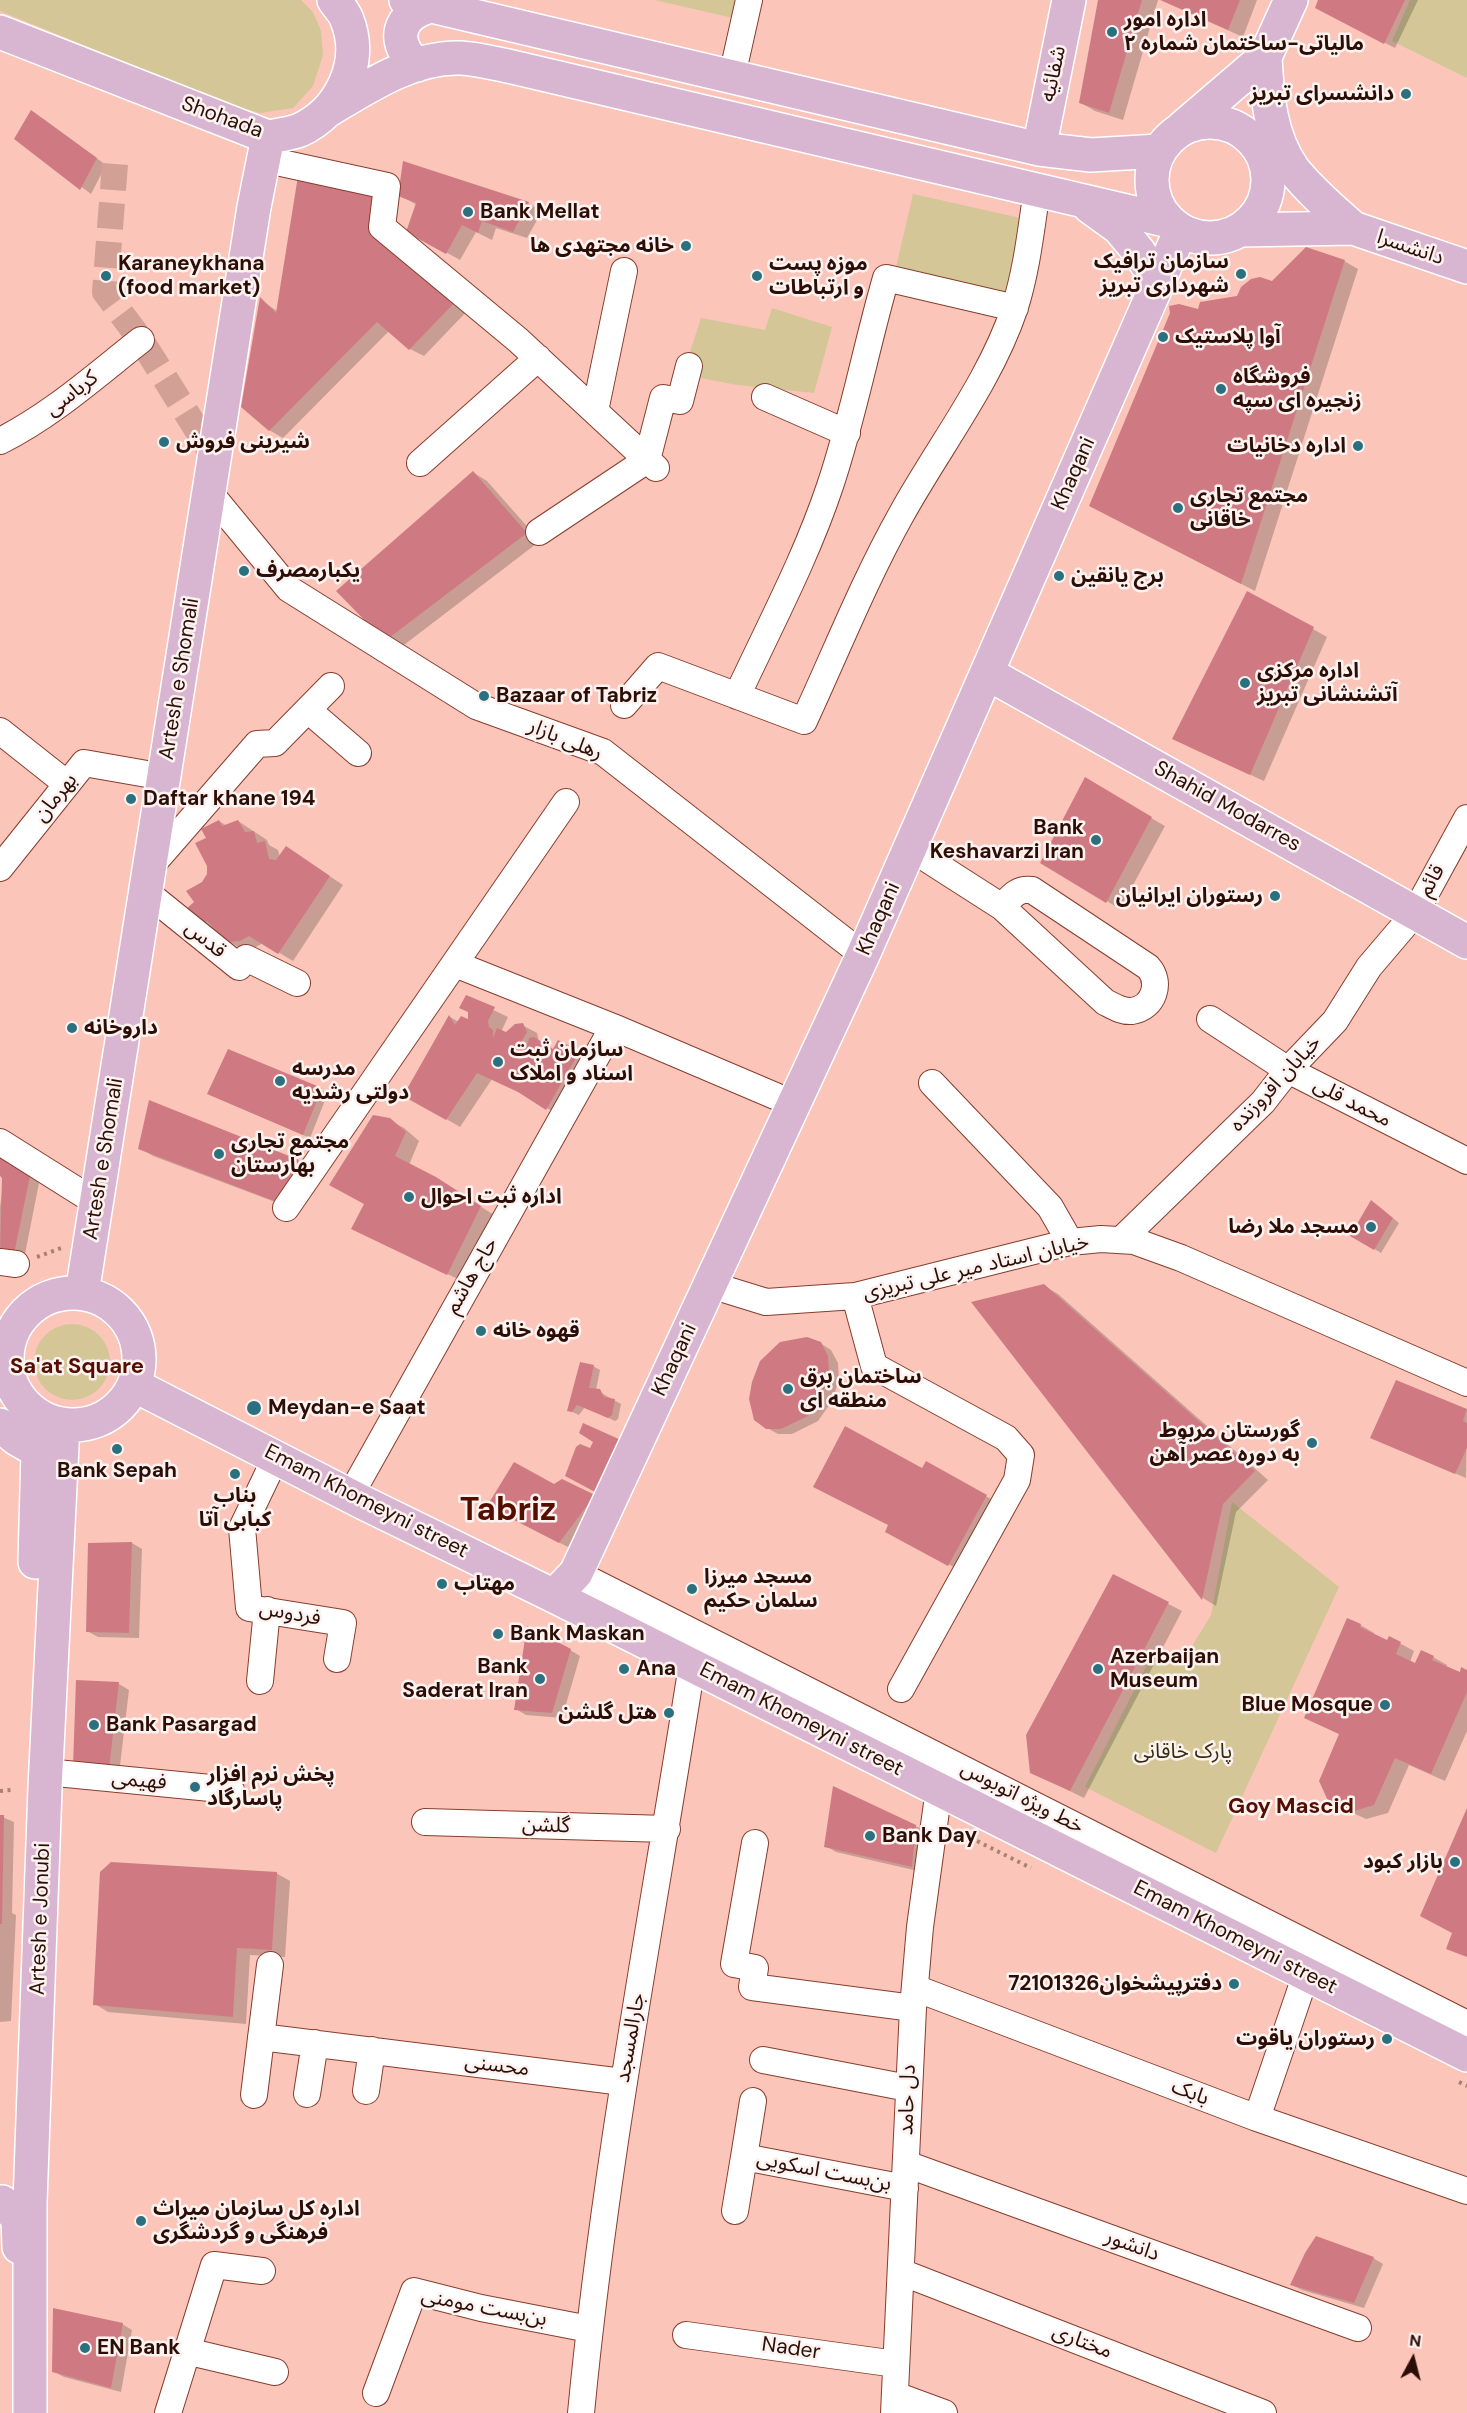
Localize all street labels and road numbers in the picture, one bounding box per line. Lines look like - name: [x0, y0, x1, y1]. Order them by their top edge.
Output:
- street label: شفائیه: [1036, 44, 1072, 104]
- street label: Shohada: [178, 92, 266, 144]
- street label: دانشسرا: [1373, 225, 1447, 271]
- street label: کرباسی: [41, 366, 103, 422]
- street label: Khaqani: [1047, 433, 1101, 515]
- street label: Artesh e Shomali: [155, 596, 205, 762]
- street label: رهلی بازار: [524, 714, 606, 766]
- street label: Shahid Modarres: [1149, 756, 1305, 858]
- street label: بهرمان: [29, 769, 83, 827]
- street label: قائم: [1413, 860, 1451, 902]
- street label: Khaqani: [852, 878, 906, 960]
- street label: قدس: [179, 916, 231, 964]
- street label: خیابان افروزنده: [1225, 1031, 1327, 1137]
- street label: محمد قلی: [1309, 1073, 1395, 1133]
- street label: Artesh e Shomali: [79, 1076, 129, 1242]
- street label: خیابان استاد میر علی تبریزی: [860, 1230, 1092, 1306]
- street label: حاج هاشم: [440, 1233, 504, 1319]
- street label: Khaqani: [647, 1320, 703, 1400]
- street label: Emam Khomeyni street: [260, 1440, 472, 1564]
- street label: فردوس: [257, 1596, 323, 1632]
- street label: Emam Khomeyni street: [695, 1658, 907, 1782]
- street label: خط ویژه اتوبوس: [956, 1756, 1088, 1840]
- street label: فهیمی: [110, 1766, 168, 1796]
- street label: گلشن: [522, 1813, 570, 1839]
- street label: Artesh e Jonubi: [26, 1842, 56, 1996]
- street label: Emam Khomeyni street: [1129, 1876, 1341, 2000]
- street label: جارالمسجد: [611, 1991, 651, 2085]
- street label: محسنی: [463, 2050, 531, 2082]
- street label: دل حامد: [894, 2064, 922, 2136]
- street label: بابک: [1168, 2074, 1212, 2112]
- street label: بن‌بست اسکویی: [754, 2147, 894, 2197]
- street label: دانشور: [1101, 2225, 1163, 2267]
- street label: بن‌بست مومنی: [419, 2283, 549, 2333]
- street label: مختاری: [1049, 2319, 1115, 2365]
- street label: Nader: [760, 2332, 822, 2366]

